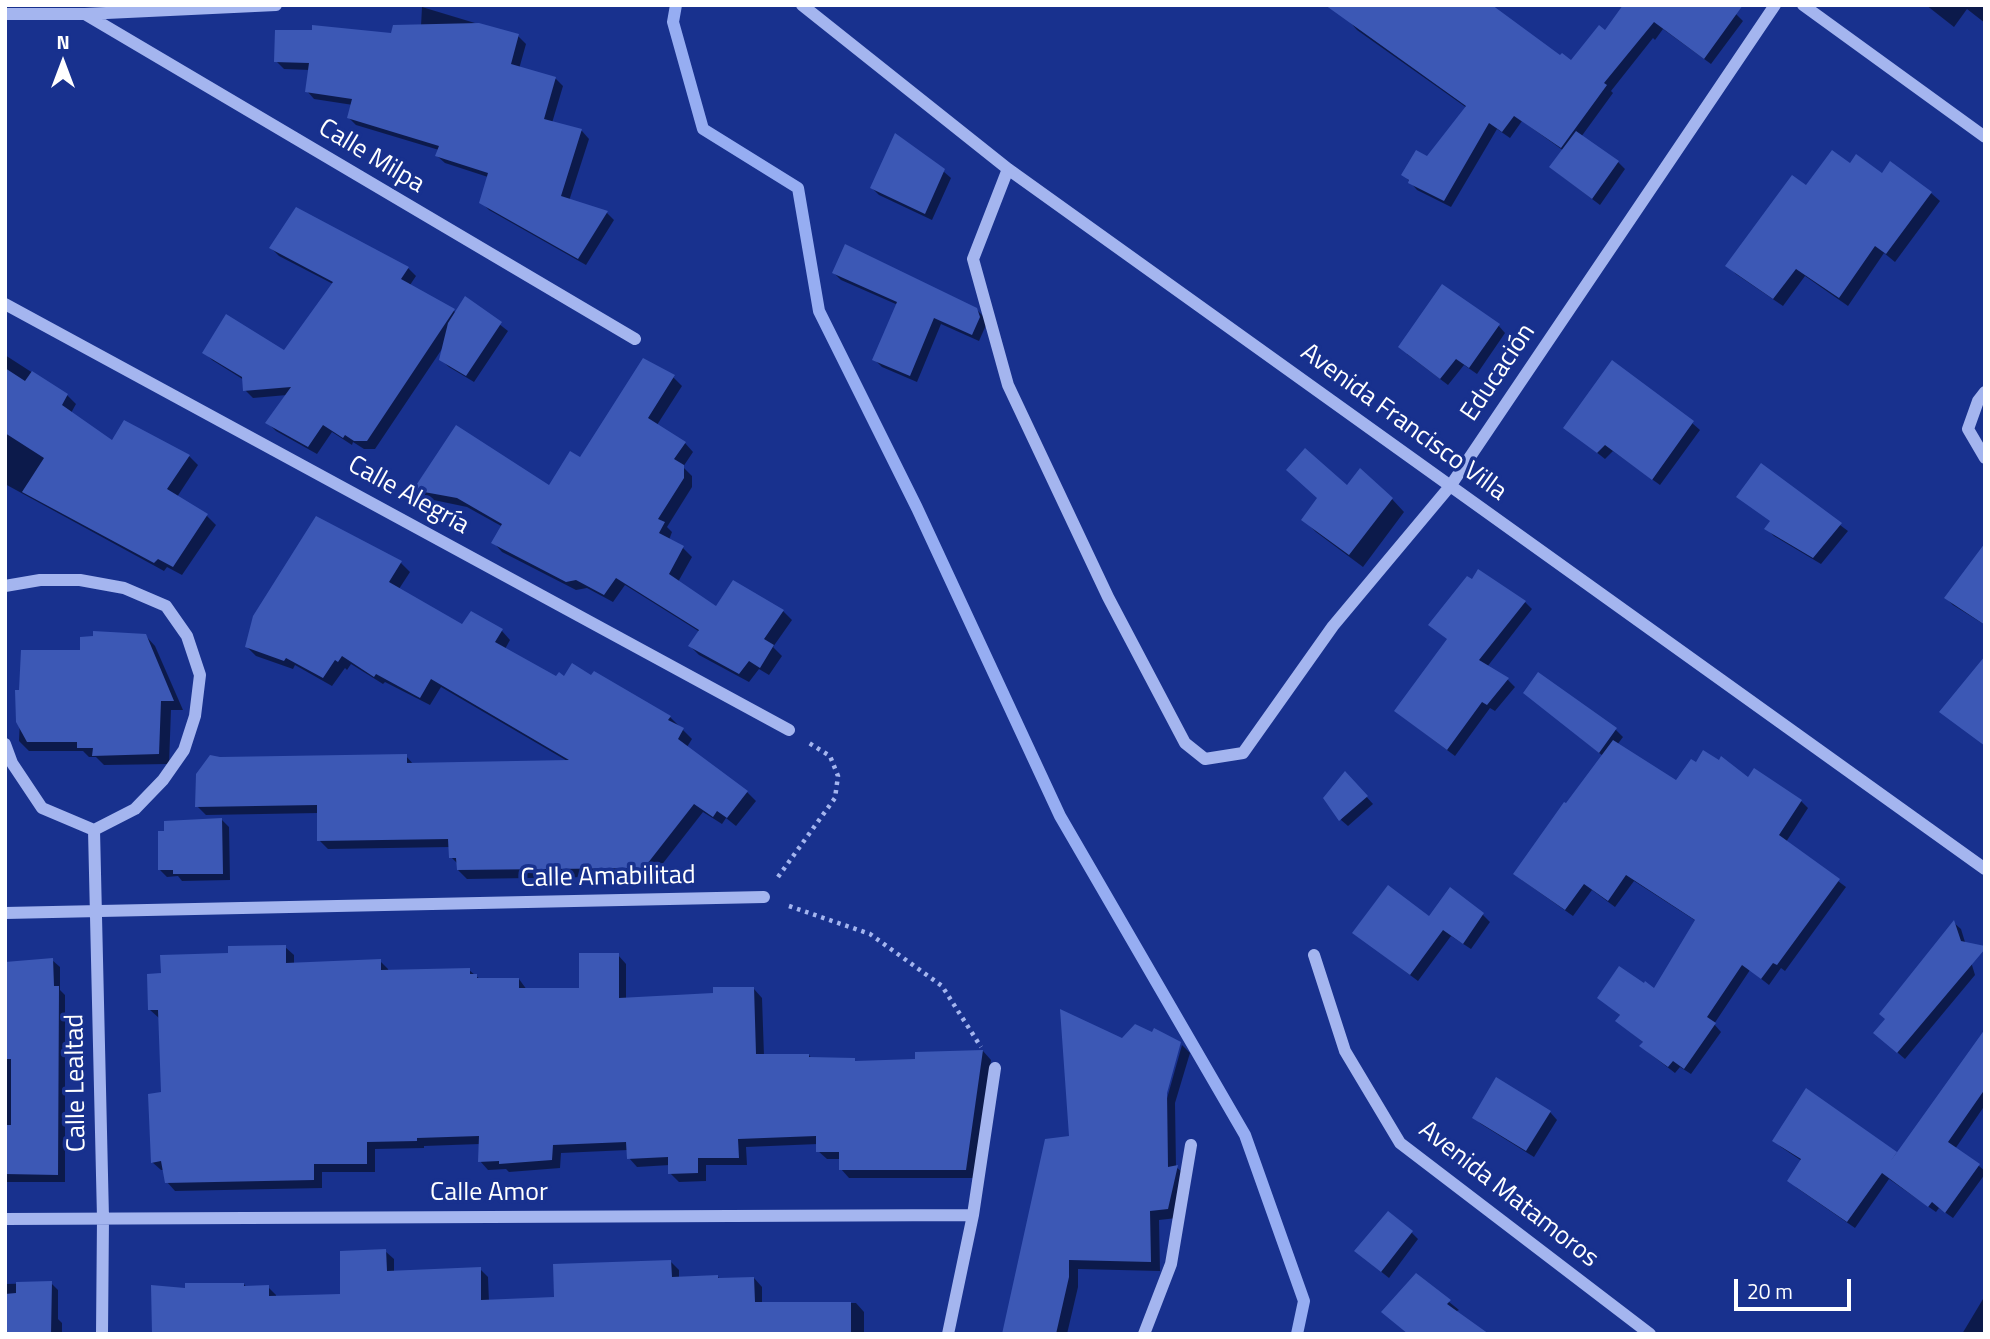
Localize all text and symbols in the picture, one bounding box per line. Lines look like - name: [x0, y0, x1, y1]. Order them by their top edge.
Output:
- text: N: [56, 27, 70, 56]
- north arrow: [28, 28, 98, 98]
- street label: Calle Milpa: [312, 113, 430, 201]
- street label: Educación: [1455, 318, 1543, 428]
- street label: Avenida Francisco Villa: [1294, 338, 1512, 508]
- street label: Calle Alegría: [342, 450, 474, 542]
- street label: Calle Amabilitad: [520, 861, 696, 895]
- street label: Calle Lealtad: [60, 1014, 94, 1152]
- street label: Avenida Matamoros: [1412, 1115, 1604, 1275]
- street label: Calle Amor: [430, 1178, 548, 1210]
- scale bar: [1738, 1266, 1855, 1310]
- text: 20 m: [1747, 1275, 1793, 1307]

